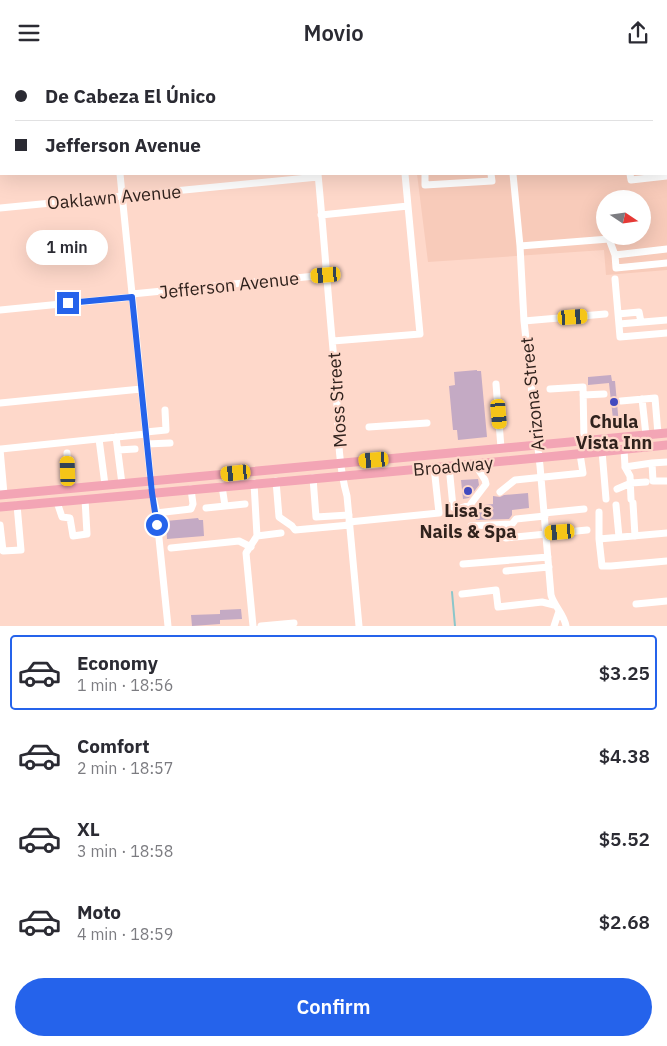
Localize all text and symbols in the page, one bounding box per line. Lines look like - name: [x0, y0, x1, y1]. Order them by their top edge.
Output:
- text: Movio: [303, 18, 364, 47]
- icon: menu: [15, 19, 43, 47]
- icon: share: [624, 19, 652, 47]
- text: De Cabeza El Único: [45, 84, 216, 108]
- text: Jefferson Avenue: [45, 133, 201, 157]
- street label: Oaklawn Avenue: [46, 180, 182, 214]
- north arrow: [596, 190, 651, 245]
- map controls: [596, 190, 651, 245]
- callout: 1 min: [27, 231, 109, 265]
- text: 1 min: [46, 237, 88, 257]
- street label: Jefferson Avenue: [158, 266, 300, 304]
- car: [310, 266, 341, 284]
- route end: [57, 292, 79, 314]
- car: [557, 308, 588, 326]
- street label: Arizona Street: [515, 336, 549, 452]
- street label: Moss Street: [322, 351, 352, 449]
- marker: Chula Vista Inn: [608, 396, 620, 408]
- car: [490, 398, 507, 430]
- place label: Chula Vista Inn: [576, 410, 652, 454]
- car: [358, 451, 389, 469]
- street label: Broadway: [412, 451, 494, 481]
- car: [59, 456, 76, 486]
- car: [220, 464, 251, 482]
- marker: Lisa's Nails & Spa: [462, 485, 474, 497]
- place label: Lisa's Nails & Spa: [420, 499, 516, 543]
- route start: [146, 514, 168, 536]
- car: [544, 523, 575, 541]
- icon: car: [17, 650, 62, 695]
- text: Economy: [77, 651, 158, 675]
- text: $3.25: [599, 661, 650, 685]
- text: 1 min · 18:56: [77, 675, 173, 695]
- icon: car: [17, 733, 62, 778]
- text: Comfort: [77, 734, 150, 758]
- text: $4.38: [599, 744, 650, 768]
- text: 2 min · 18:57: [77, 758, 173, 778]
- icon: car: [17, 816, 62, 861]
- text: XL: [77, 817, 100, 841]
- text: $5.52: [599, 827, 650, 851]
- text: 3 min · 18:58: [77, 841, 173, 861]
- icon: car: [17, 899, 62, 944]
- text: Moto: [77, 900, 121, 924]
- text: $2.68: [599, 910, 650, 934]
- text: 4 min · 18:59: [77, 924, 173, 944]
- button: Confirm: [15, 978, 652, 1036]

